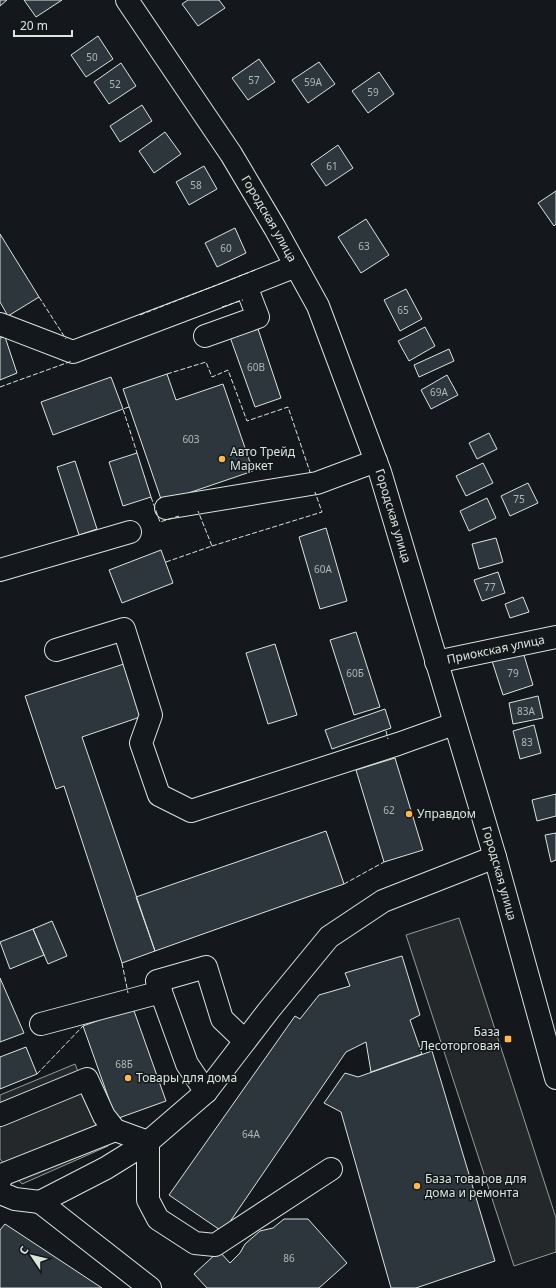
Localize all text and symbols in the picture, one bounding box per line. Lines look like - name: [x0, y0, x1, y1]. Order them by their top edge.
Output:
- scale bar: [14, 12, 72, 38]
- text: 20 m: [20, 17, 48, 34]
- house number: 50: [86, 50, 98, 64]
- house number: 57: [248, 73, 260, 87]
- house number: 59А: [304, 75, 323, 89]
- house number: 52: [109, 77, 121, 91]
- house number: 59: [367, 85, 379, 99]
- house number: 61: [326, 159, 338, 173]
- street label: Городская улица: [238, 172, 301, 265]
- house number: 58: [190, 178, 202, 192]
- house number: 63: [358, 239, 370, 253]
- house number: 60: [220, 241, 232, 255]
- house number: 65: [397, 303, 409, 317]
- house number: 60В: [247, 360, 265, 374]
- house number: 69А: [430, 385, 449, 399]
- house number: 60З: [182, 432, 200, 446]
- place label: Авто Трейд Маркет: [230, 443, 296, 474]
- marker: Авто Трейд Маркет: [217, 454, 227, 464]
- street label: Городская улица: [372, 466, 416, 565]
- house number: 75: [513, 492, 525, 506]
- house number: 60А: [314, 562, 333, 576]
- house number: 77: [484, 580, 496, 594]
- street label: Приокская улица: [445, 631, 546, 668]
- house number: 60Б: [346, 666, 364, 680]
- house number: 79: [507, 666, 519, 680]
- house number: 83А: [517, 704, 536, 718]
- house number: 83: [521, 735, 533, 749]
- house number: 62: [383, 803, 395, 817]
- place label: Управдом: [417, 805, 476, 822]
- marker: Управдом: [404, 809, 414, 819]
- street label: Городская улица: [478, 824, 521, 922]
- place label: База Лесоторговая: [420, 1023, 500, 1054]
- marker: База Лесоторговая: [503, 1034, 513, 1044]
- house number: 68Б: [115, 1057, 133, 1071]
- place label: Товары для дома: [136, 1069, 237, 1086]
- marker: Товары для дома: [123, 1073, 133, 1083]
- house number: 64А: [242, 1127, 261, 1141]
- place label: База товаров для дома и ремонта: [425, 1170, 527, 1201]
- marker: База товаров для дома и ремонта: [412, 1181, 422, 1191]
- north arrow: [12, 1236, 52, 1276]
- text: С: [15, 1243, 32, 1257]
- house number: 86: [283, 1251, 295, 1265]

